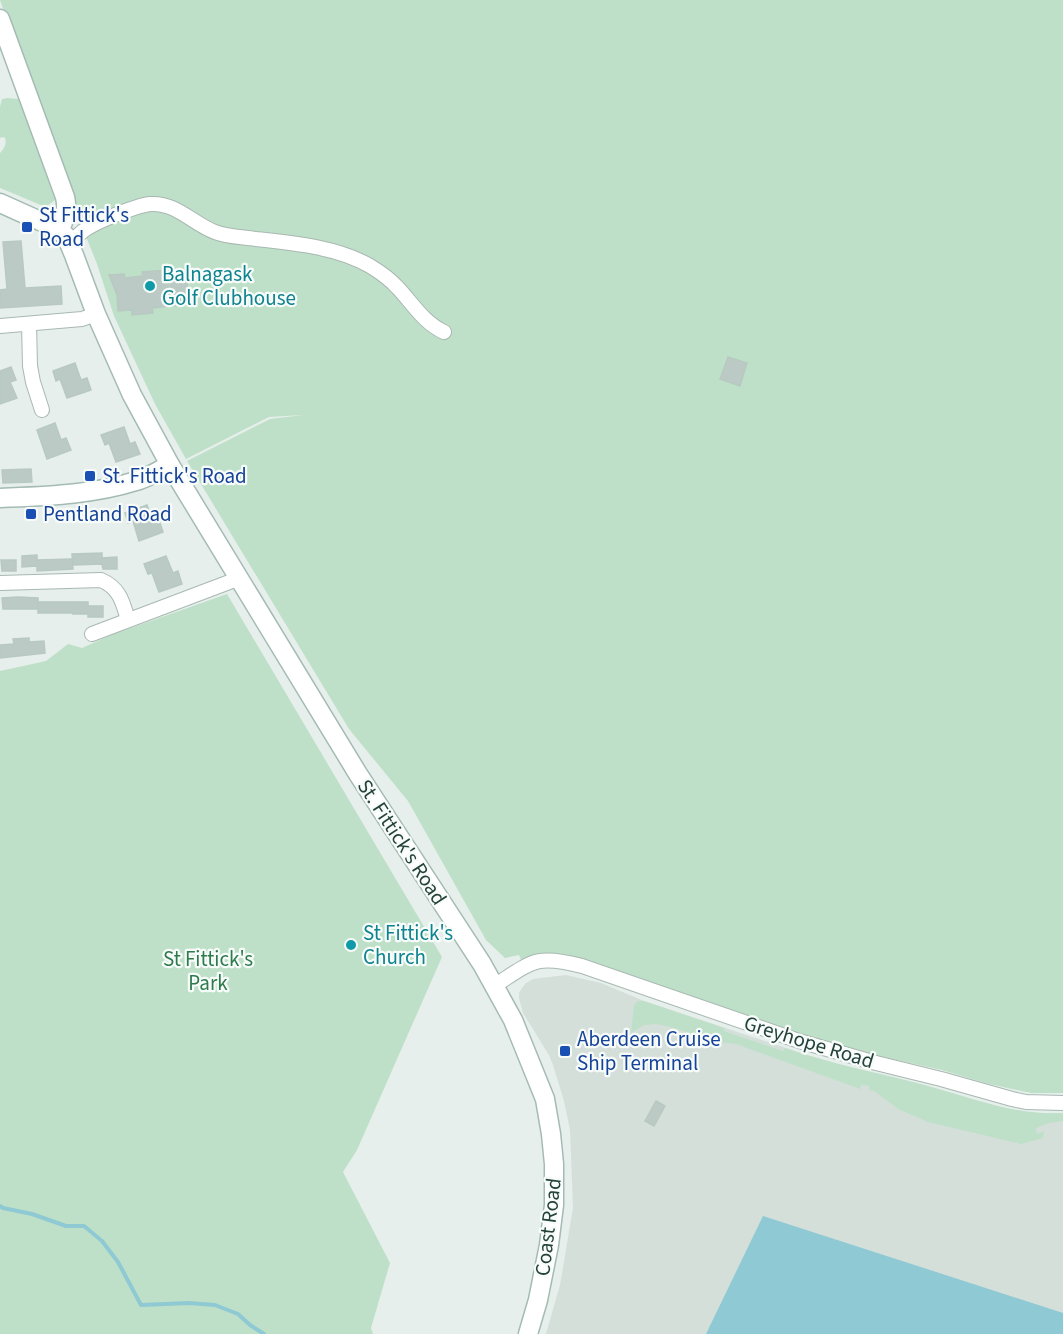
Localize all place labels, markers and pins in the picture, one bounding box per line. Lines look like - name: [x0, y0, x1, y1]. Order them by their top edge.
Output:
- place label: St Fittick's Road: [39, 200, 129, 254]
- marker: St Fittick's Road: [20, 220, 34, 234]
- place label: Balnagask Golf Clubhouse: [162, 259, 296, 313]
- marker: Balnagask Golf Clubhouse: [143, 279, 157, 293]
- place label: St. Fittick's Road: [102, 461, 247, 491]
- marker: St. Fittick's Road: [83, 469, 97, 483]
- place label: Pentland Road: [43, 499, 172, 529]
- marker: Pentland Road: [24, 507, 38, 521]
- place label: St Fittick's Church: [363, 918, 453, 972]
- marker: St Fittick's Church: [344, 938, 358, 952]
- place label: Aberdeen Cruise Ship Terminal: [577, 1024, 721, 1078]
- marker: Aberdeen Cruise Ship Terminal: [558, 1044, 572, 1058]

